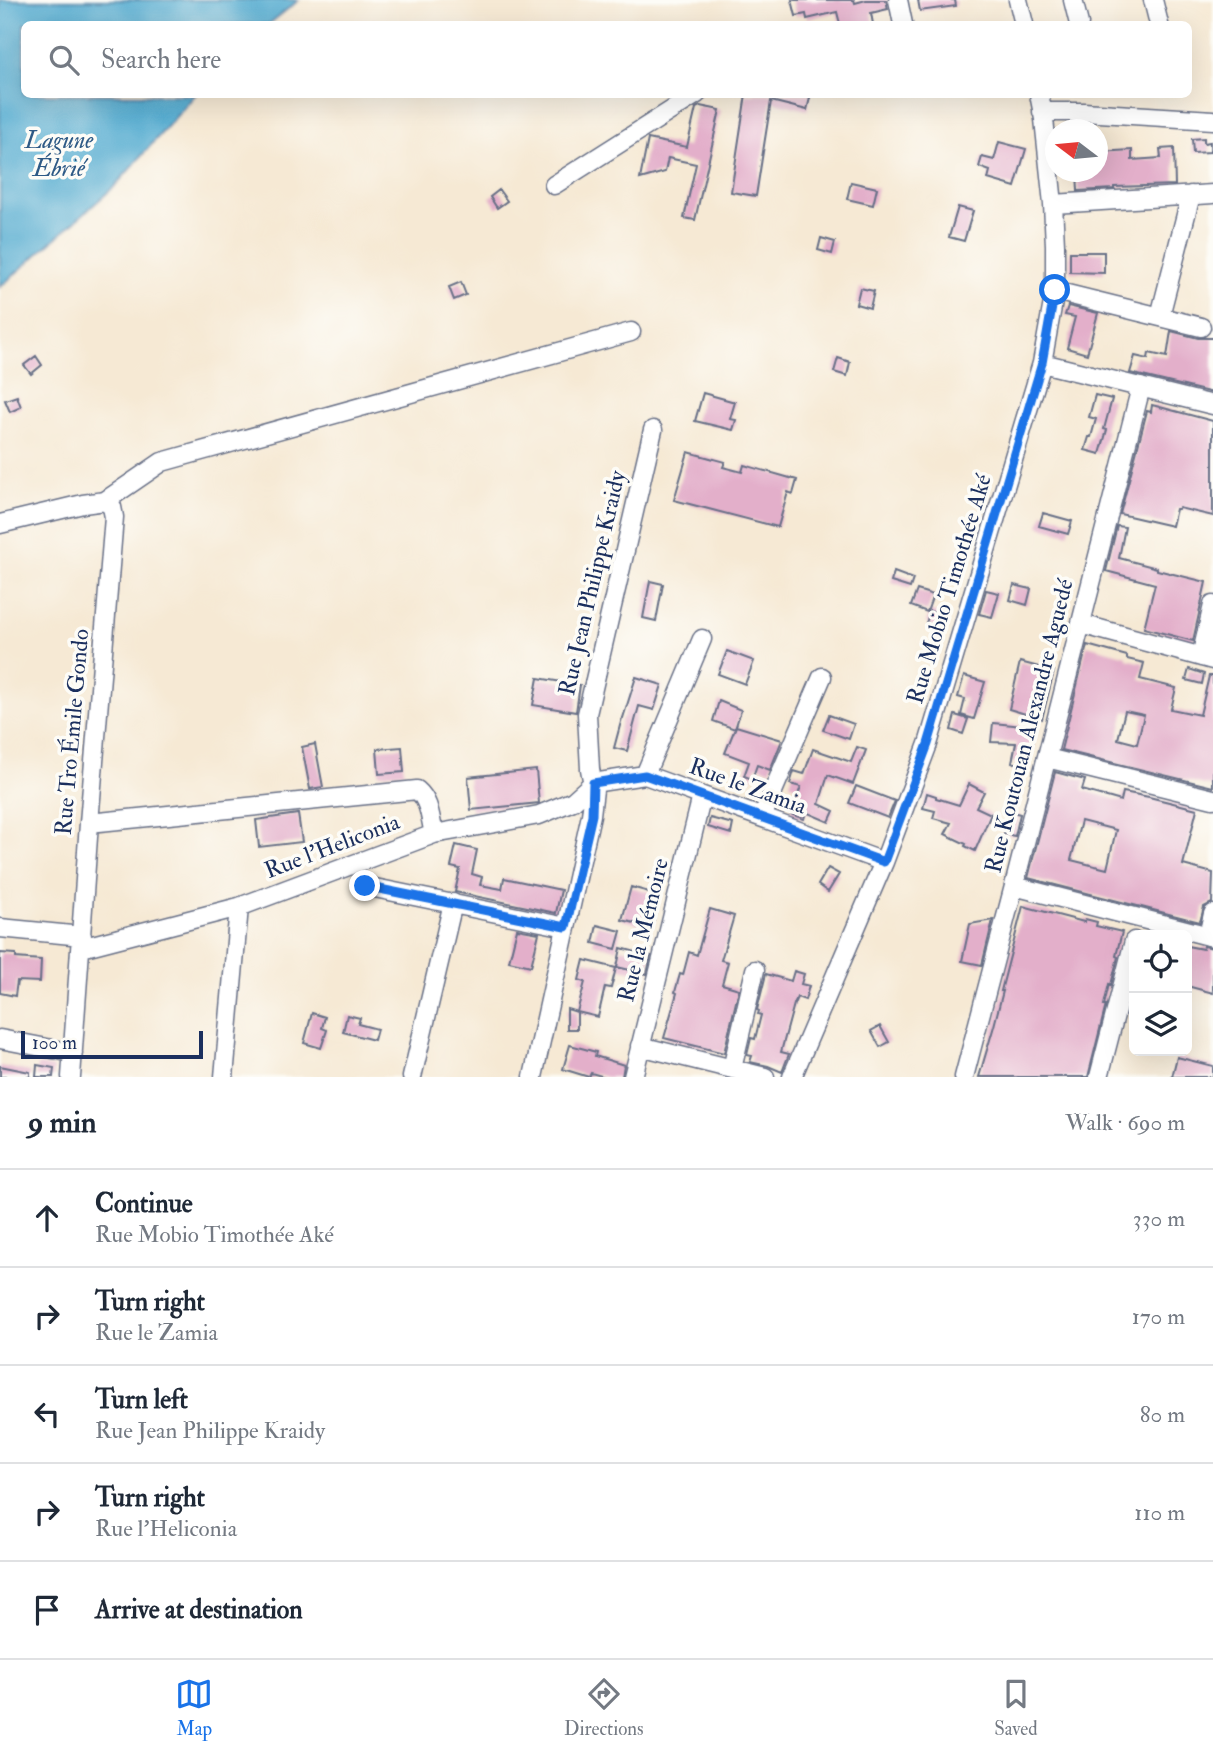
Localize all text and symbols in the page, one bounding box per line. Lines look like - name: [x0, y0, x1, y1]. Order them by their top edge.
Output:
- search box: [21, 21, 1192, 98]
- icon: search: [45, 41, 83, 79]
- text: Search here: [101, 44, 221, 76]
- north arrow: [1045, 119, 1108, 182]
- water label: Lagune Ébrié: [24, 125, 94, 184]
- route start: [1039, 274, 1070, 305]
- street label: Rue Jean Philippe Kraidy: [552, 467, 633, 699]
- street label: Rue Mobio Timothée Aké: [900, 470, 998, 707]
- street label: Rue Koutouan Alexandre Aguedé: [978, 576, 1080, 876]
- street label: Rue Tro Émile Gondo: [49, 628, 95, 836]
- street label: Rue le Zamia: [685, 751, 811, 821]
- street label: Rue l'Heliconia: [260, 807, 404, 885]
- street label: Rue la Mémoire: [611, 855, 675, 1005]
- route end: [349, 870, 380, 901]
- map controls: [1129, 930, 1192, 1056]
- button: locate: [1129, 930, 1192, 993]
- button: layers: [1129, 993, 1192, 1056]
- scale bar: [21, 1028, 203, 1060]
- text: 100 m: [32, 1031, 77, 1055]
- text: 9 min: [28, 1104, 96, 1141]
- text: Walk · 690 m: [1065, 1108, 1185, 1137]
- text: Continue: [95, 1188, 193, 1220]
- icon: ahead: [28, 1199, 66, 1237]
- text: 330 m: [1133, 1204, 1185, 1233]
- text: Rue Mobio Timothée Aké: [95, 1220, 334, 1249]
- text: Turn right: [95, 1286, 205, 1318]
- icon: right: [28, 1297, 66, 1335]
- text: 170 m: [1132, 1302, 1185, 1331]
- text: Rue le Zamia: [95, 1318, 218, 1347]
- text: Turn left: [95, 1384, 188, 1416]
- icon: left: [28, 1395, 66, 1433]
- text: 80 m: [1140, 1400, 1185, 1429]
- text: Rue Jean Philippe Kraidy: [95, 1416, 325, 1445]
- text: Turn right: [95, 1482, 205, 1514]
- icon: right: [28, 1493, 66, 1531]
- text: 110 m: [1134, 1498, 1185, 1527]
- text: Rue l'Heliconia: [95, 1514, 237, 1543]
- icon: arrive: [28, 1591, 66, 1629]
- text: Arrive at destination: [95, 1594, 303, 1626]
- tab: Map: [175, 1675, 213, 1741]
- tab: Directions: [564, 1675, 644, 1741]
- tab: Saved: [994, 1675, 1038, 1741]

